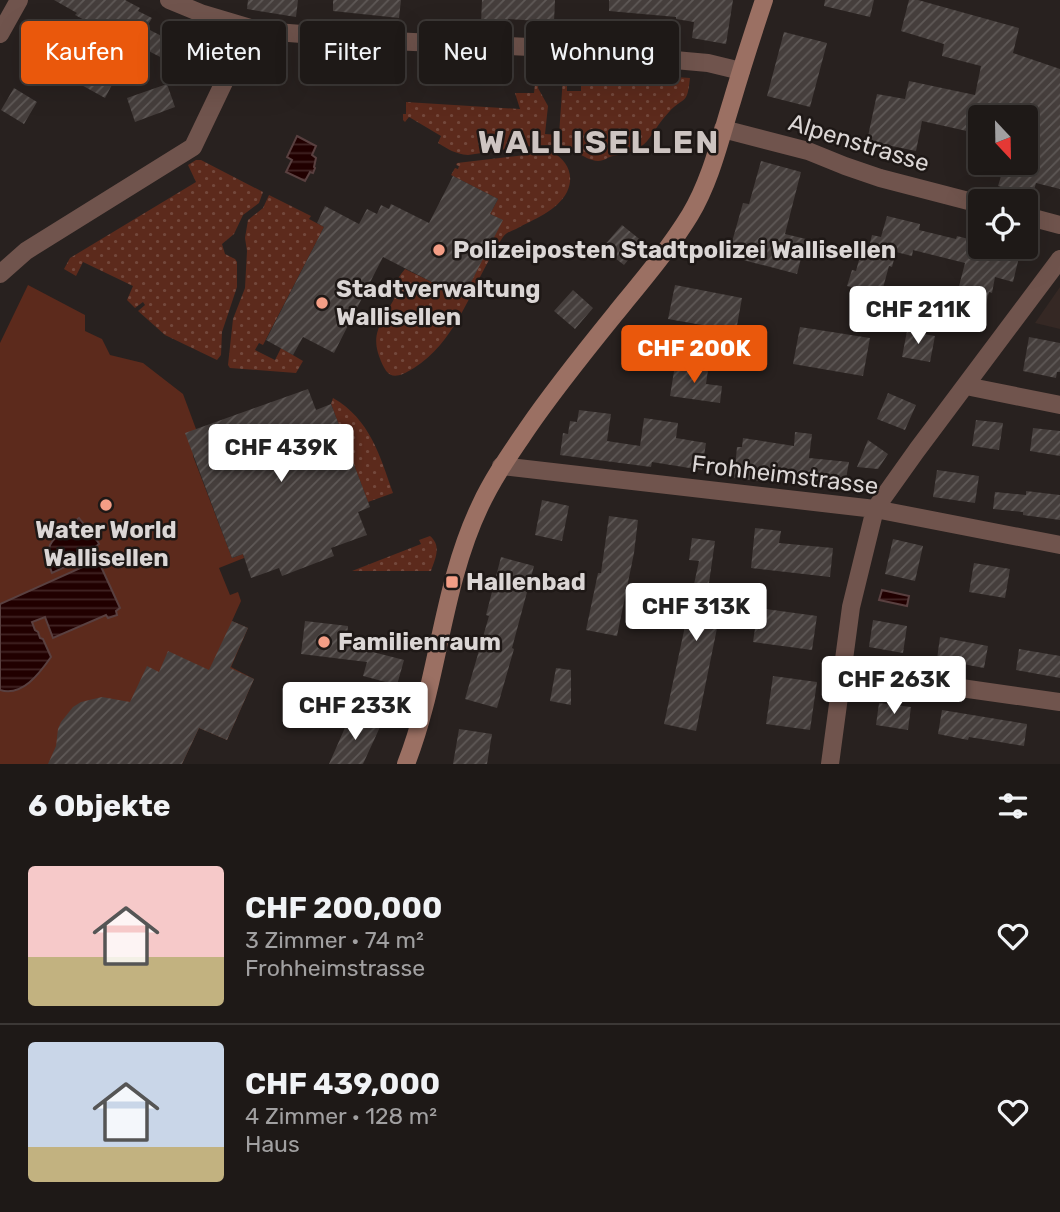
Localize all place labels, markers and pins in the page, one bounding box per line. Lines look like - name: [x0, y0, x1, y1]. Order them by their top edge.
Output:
- place label: Polizeiposten Stadtpolizei Wallisellen: [453, 236, 896, 264]
- marker: Polizeiposten Stadtpolizei Wallisellen: [431, 242, 447, 258]
- place label: Stadtverwaltung Wallisellen: [336, 275, 541, 331]
- pin: CHF 211K: [846, 286, 990, 346]
- marker: Stadtverwaltung Wallisellen: [314, 295, 330, 311]
- pin: CHF 200K: [622, 326, 766, 385]
- pin: CHF 439K: [209, 424, 353, 484]
- marker: Water World Wallisellen: [98, 497, 114, 513]
- place label: Water World Wallisellen: [35, 516, 177, 572]
- place label: Hallenbad: [466, 568, 586, 596]
- marker: Hallenbad: [444, 574, 460, 590]
- pin: CHF 313K: [624, 584, 768, 643]
- place label: Familienraum: [338, 628, 501, 656]
- marker: Familienraum: [316, 634, 332, 650]
- pin: CHF 263K: [822, 656, 966, 716]
- pin: CHF 233K: [283, 682, 427, 742]

